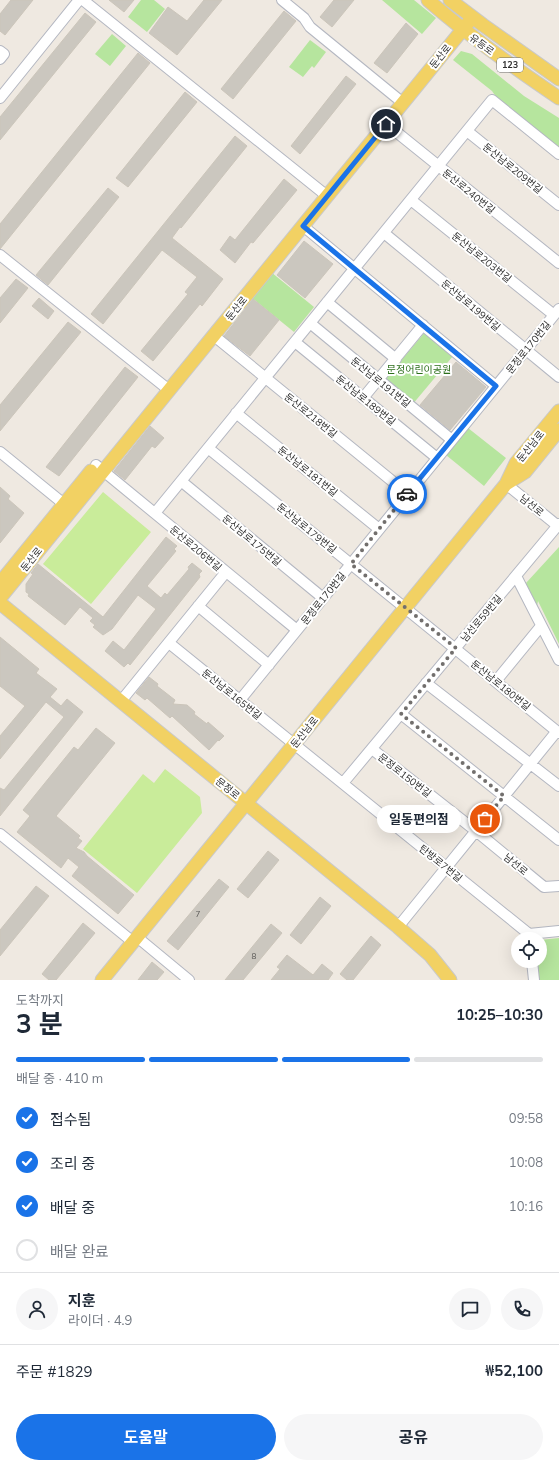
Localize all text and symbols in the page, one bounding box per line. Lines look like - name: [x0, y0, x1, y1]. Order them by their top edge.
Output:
- street label: 유등로: [467, 31, 497, 58]
- street label: 둔산로: [427, 41, 454, 71]
- road number: 123: [497, 58, 523, 72]
- pin: [369, 107, 403, 141]
- icon: home: [375, 113, 397, 135]
- street label: 둔산남로209번길: [480, 140, 545, 196]
- street label: 둔산로240번길: [440, 166, 498, 217]
- street label: 둔산남로203번길: [449, 229, 514, 285]
- street label: 둔산남로199번길: [438, 277, 503, 334]
- street label: 둔산로: [223, 293, 250, 323]
- street label: 문정로170번길: [503, 318, 554, 376]
- street label: 둔산남로191번길: [348, 354, 413, 410]
- park label: 문정어린이공원: [387, 363, 451, 376]
- street label: 둔산남로189번길: [333, 372, 398, 428]
- street label: 둔산로218번길: [282, 390, 340, 441]
- street label: 둔산남로: [514, 428, 547, 465]
- street label: 둔산남로181번길: [275, 443, 340, 499]
- courier: [387, 474, 427, 514]
- icon: car: [396, 483, 418, 505]
- street label: 남선로: [517, 492, 547, 519]
- street label: 둔산남로179번길: [274, 500, 339, 556]
- street label: 둔산남로175번길: [219, 512, 284, 569]
- street label: 둔산로206번길: [167, 523, 224, 574]
- street label: 둔산로: [18, 544, 45, 574]
- street label: 문정로170번길: [298, 569, 349, 627]
- street label: 남선로59번길: [458, 592, 505, 645]
- street label: 둔산남로180번길: [468, 657, 533, 713]
- street label: 둔산남로165번길: [199, 666, 264, 722]
- street label: 둔산남로: [288, 714, 321, 751]
- street label: 문정로150번길: [375, 751, 434, 800]
- street label: 문정로: [213, 775, 243, 802]
- pin: [468, 802, 502, 836]
- callout: 일동편의점: [377, 805, 461, 833]
- icon: bag: [474, 808, 496, 830]
- text: 일동편의점: [389, 811, 449, 827]
- street label: 탄방로7번길: [416, 842, 465, 885]
- street label: 남선로: [501, 851, 530, 878]
- house number: 7: [196, 909, 201, 919]
- map controls: [511, 932, 547, 968]
- button: locate: [511, 932, 547, 968]
- house number: 8: [252, 951, 257, 961]
- text: 도착까지: [16, 992, 64, 1008]
- text: 10:25–10:30: [456, 1005, 543, 1024]
- text: 3 분: [16, 1007, 63, 1040]
- text: 배달 중 · 410 m: [16, 1070, 103, 1086]
- icon: check: [16, 1107, 38, 1129]
- text: 접수됨: [50, 1110, 91, 1129]
- text: 09:58: [509, 1110, 543, 1126]
- icon: check: [16, 1151, 38, 1173]
- text: 조리 중: [50, 1154, 95, 1173]
- text: 10:08: [509, 1154, 543, 1170]
- icon: check: [16, 1195, 38, 1217]
- text: 배달 중: [50, 1198, 95, 1217]
- text: 10:16: [509, 1198, 543, 1214]
- text: 배달 완료: [50, 1242, 109, 1261]
- button: person: [16, 1288, 58, 1330]
- button: chat: [449, 1288, 491, 1330]
- button: phone: [501, 1288, 543, 1330]
- text: 지훈: [68, 1291, 96, 1310]
- text: 라이더 · 4.9: [68, 1312, 132, 1328]
- text: ₩52,100: [485, 1361, 543, 1380]
- text: 주문 #1829: [16, 1362, 93, 1381]
- button: 도움말: [16, 1414, 276, 1460]
- button: 공유: [284, 1414, 543, 1460]

